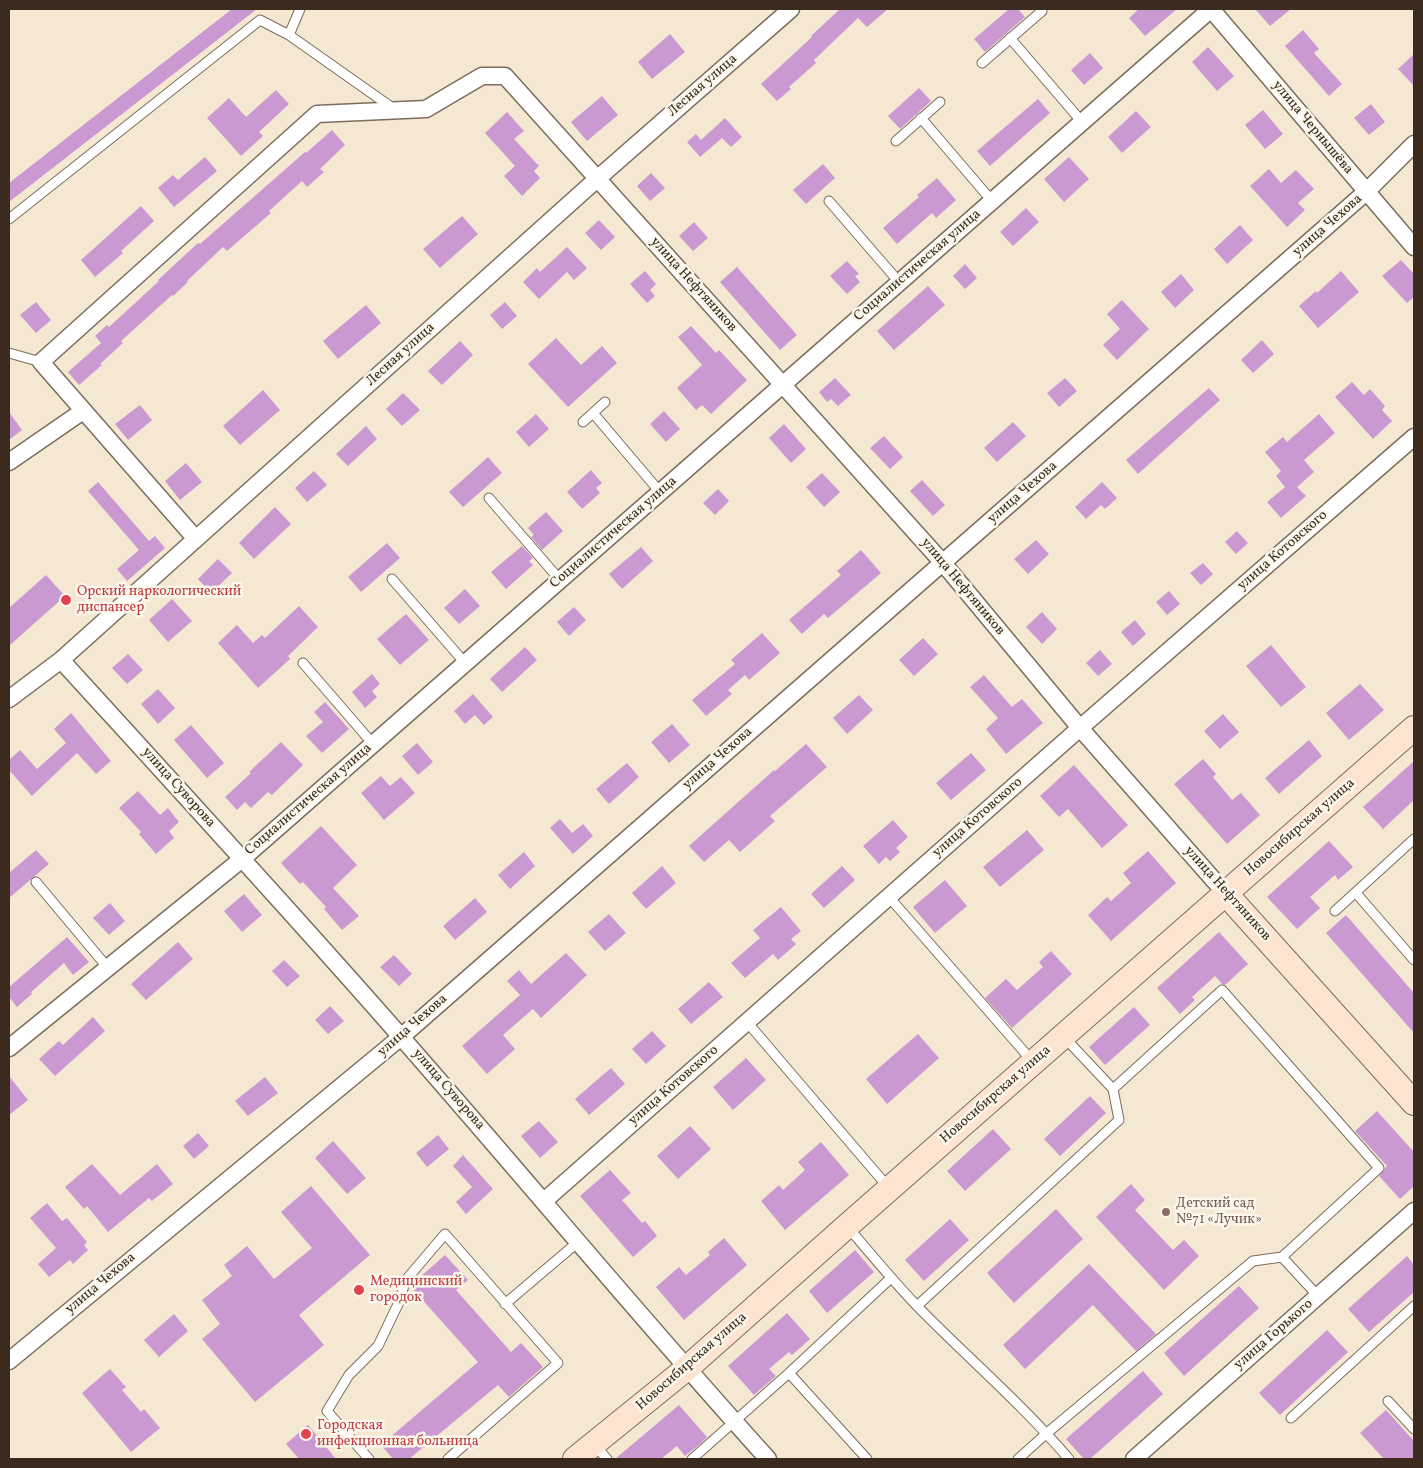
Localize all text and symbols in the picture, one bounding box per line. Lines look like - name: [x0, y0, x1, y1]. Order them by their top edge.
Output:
- street label: Лесная улица: [665, 51, 741, 121]
- street label: улица Чернышёва: [1268, 78, 1356, 178]
- street label: улица Чехова: [1290, 191, 1366, 261]
- street label: Социалистическая улица: [851, 206, 985, 326]
- street label: улица Нефтяников: [646, 234, 740, 336]
- street label: Лесная улица: [363, 320, 439, 390]
- street label: улица Чехова: [985, 458, 1061, 528]
- street label: Социалистическая улица: [547, 473, 681, 593]
- street label: улица Котовского: [1234, 507, 1332, 595]
- street label: улица Нефтяников: [916, 535, 1008, 639]
- place label: Орский наркологический диспансер: [77, 584, 241, 616]
- marker: Орский наркологический диспансер: [59, 593, 73, 607]
- street label: улица Чехова: [680, 724, 756, 794]
- street label: Социалистическая улица: [242, 740, 376, 860]
- street label: улица Суворова: [138, 744, 218, 832]
- street label: улица Котовского: [929, 774, 1027, 862]
- street label: Новосибирская улица: [1241, 775, 1359, 881]
- street label: улица Нефтяников: [1180, 843, 1274, 945]
- street label: улица Чехова: [375, 991, 451, 1061]
- street label: улица Котовского: [625, 1042, 723, 1130]
- street label: Новосибирская улица: [937, 1042, 1055, 1148]
- street label: улица Суворова: [408, 1046, 488, 1134]
- place label: Детский сад №71 «Лучик»: [1176, 1196, 1262, 1228]
- marker: Детский сад №71 «Лучик»: [1160, 1206, 1172, 1218]
- street label: улица Чехова: [62, 1250, 140, 1318]
- place label: Медицинский городок: [370, 1274, 462, 1306]
- marker: Медицинский городок: [352, 1283, 366, 1297]
- street label: улица Горького: [1231, 1296, 1317, 1374]
- street label: Новосибирская улица: [633, 1309, 751, 1415]
- place label: Городская инфекционная больница: [317, 1418, 479, 1450]
- marker: Городская инфекционная больница: [299, 1427, 313, 1441]

